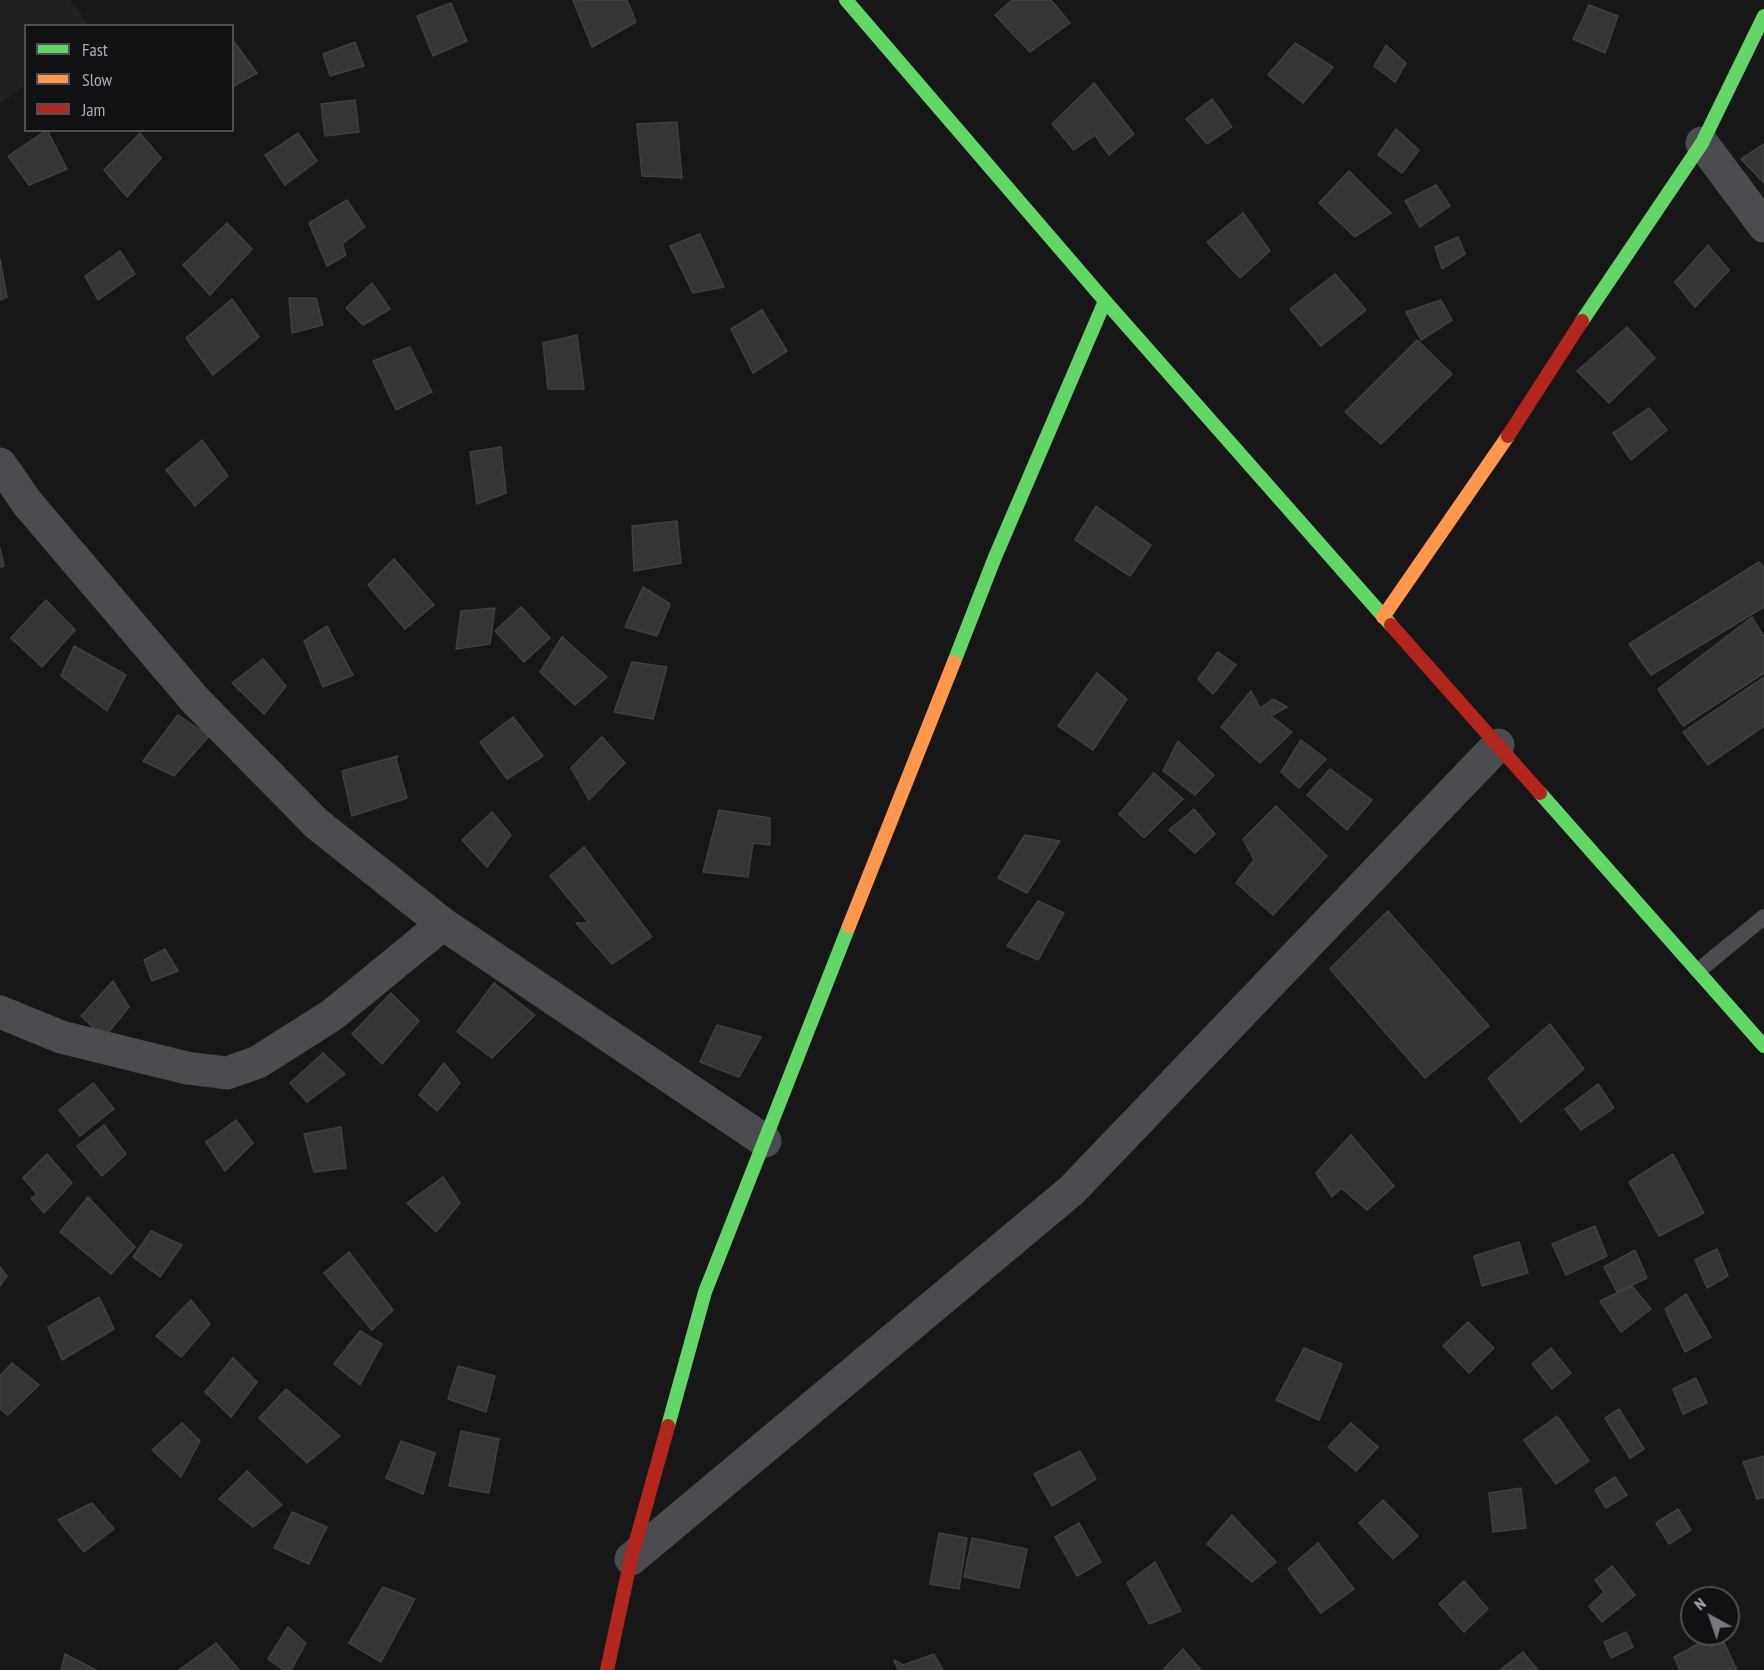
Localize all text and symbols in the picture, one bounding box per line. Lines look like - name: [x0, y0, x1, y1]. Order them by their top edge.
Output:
- legend: [24, 24, 234, 132]
- text: Fast: [82, 38, 108, 61]
- text: Slow: [82, 68, 112, 91]
- text: Jam: [82, 98, 105, 121]
- north arrow: [1680, 1586, 1740, 1646]
- text: N: [1690, 1593, 1709, 1614]

